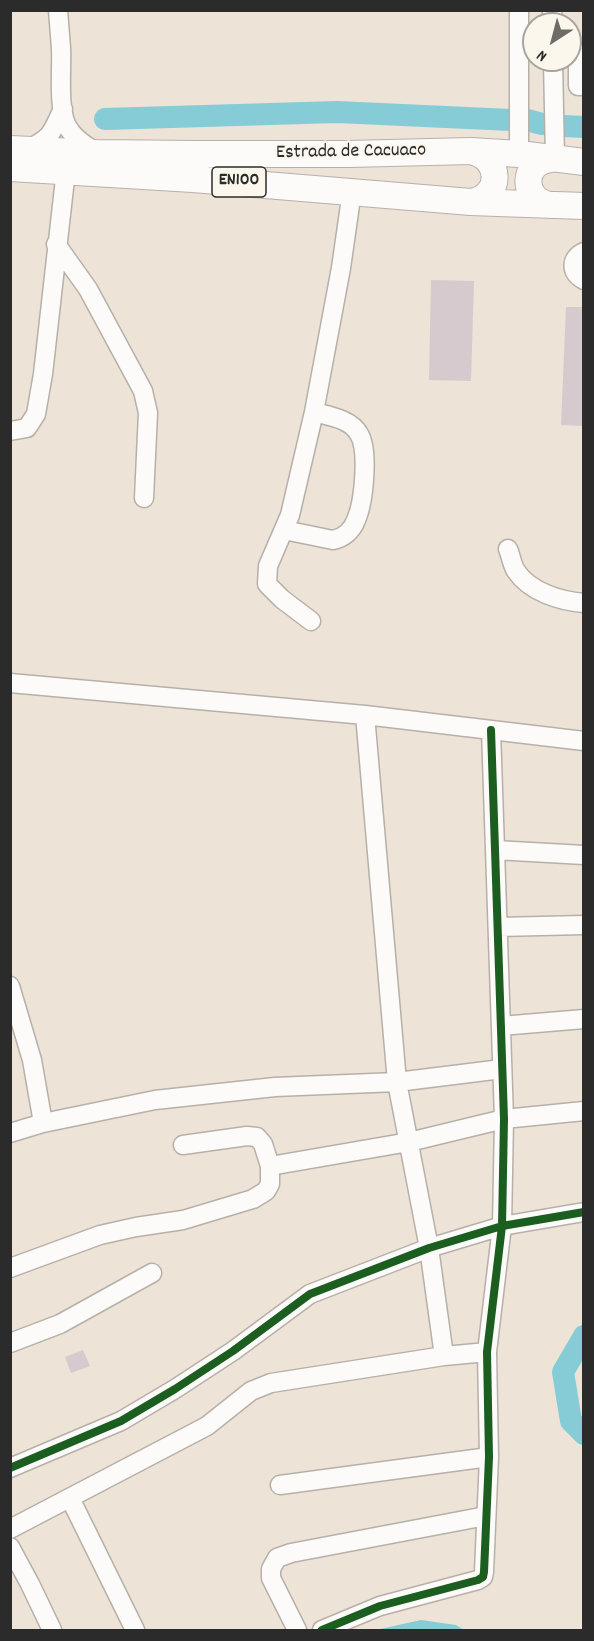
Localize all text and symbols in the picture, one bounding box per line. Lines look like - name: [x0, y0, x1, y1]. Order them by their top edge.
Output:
- north arrow: [522, 12, 582, 72]
- text: N: [532, 44, 552, 67]
- street label: Estrada de Cacuaco: [276, 140, 426, 166]
- road number: EN100: [212, 167, 266, 197]

